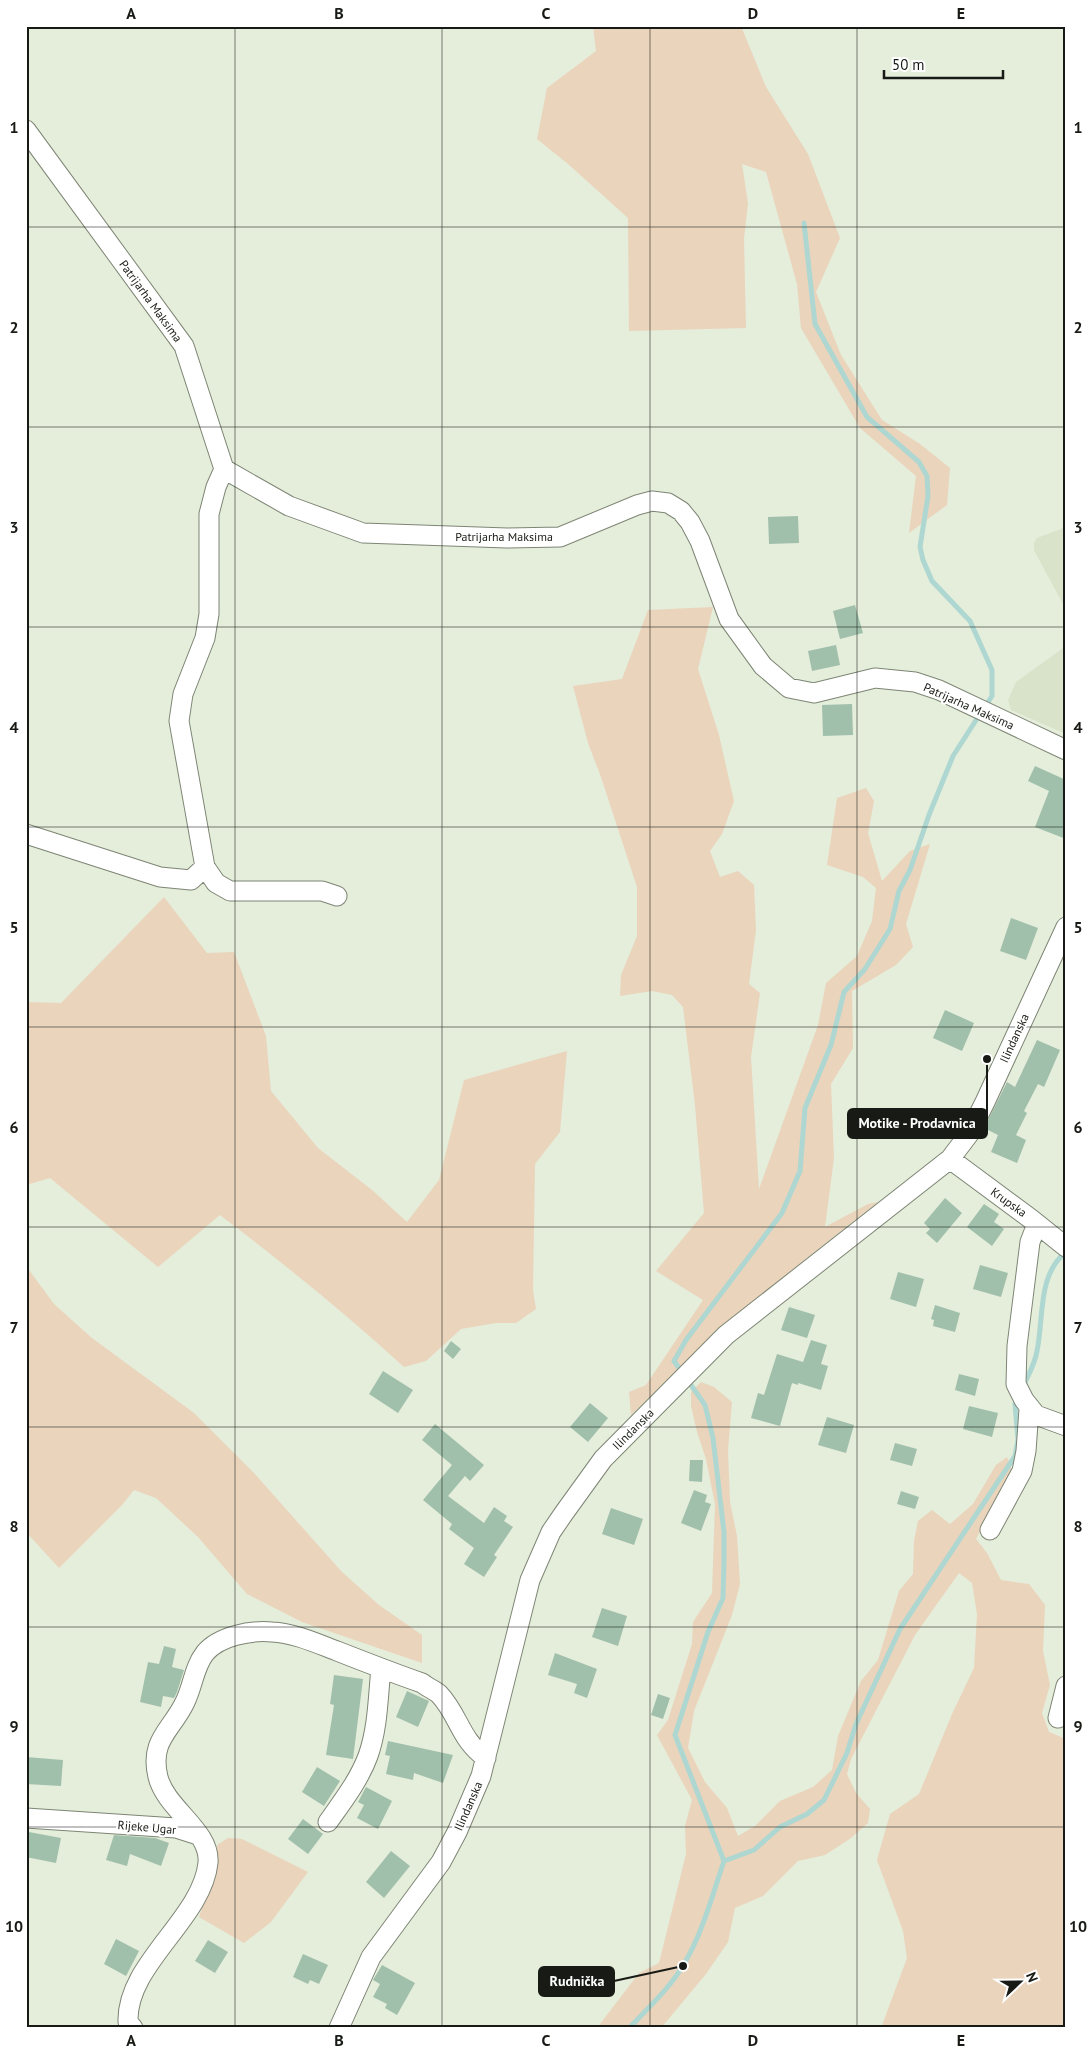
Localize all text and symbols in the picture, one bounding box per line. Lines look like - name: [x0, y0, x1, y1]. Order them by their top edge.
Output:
- text: A: [126, 3, 136, 23]
- text: B: [334, 3, 344, 23]
- text: C: [542, 3, 551, 23]
- text: D: [748, 3, 758, 23]
- text: E: [957, 3, 965, 23]
- scale bar: [884, 48, 1003, 80]
- text: 50 m: [892, 55, 925, 74]
- text: 1: [9, 117, 19, 137]
- text: 1: [1073, 117, 1083, 137]
- street label: Patrijarha Maksima: [116, 257, 186, 345]
- text: 2: [9, 317, 19, 337]
- text: 2: [1073, 317, 1083, 337]
- text: 3: [9, 517, 19, 537]
- text: 3: [1073, 517, 1083, 537]
- street label: Patrijarha Maksima: [455, 529, 553, 544]
- street label: Patrijarha Maksima: [921, 679, 1017, 733]
- text: 4: [9, 717, 19, 737]
- text: 4: [1073, 717, 1083, 737]
- text: 5: [9, 917, 19, 937]
- text: 5: [1073, 917, 1083, 937]
- street label: Ilindanska: [996, 1011, 1032, 1065]
- callout: Motike - Prodavnica: [848, 1109, 987, 1138]
- text: Motike - Prodavnica: [858, 1114, 976, 1132]
- text: 6: [9, 1117, 19, 1137]
- text: 6: [1073, 1117, 1083, 1137]
- street label: Krupska: [988, 1184, 1030, 1220]
- text: 7: [9, 1317, 19, 1337]
- text: 7: [1073, 1317, 1083, 1337]
- street label: Ilindanska: [609, 1405, 657, 1453]
- text: 8: [9, 1516, 19, 1536]
- text: 8: [1073, 1516, 1083, 1536]
- text: 9: [9, 1716, 19, 1736]
- text: 9: [1073, 1716, 1083, 1736]
- street label: Ilindanska: [450, 1779, 486, 1833]
- street label: Rijeke Ugar: [117, 1817, 177, 1837]
- text: 10: [5, 1916, 23, 1936]
- text: 10: [1069, 1916, 1087, 1936]
- north arrow: [994, 1956, 1044, 2006]
- callout: Rudnička: [539, 1967, 614, 1996]
- text: N: [1022, 1969, 1042, 1985]
- text: Rudnička: [550, 1972, 604, 1990]
- text: A: [126, 2030, 136, 2050]
- text: B: [334, 2030, 344, 2050]
- text: C: [542, 2030, 551, 2050]
- text: D: [748, 2030, 758, 2050]
- text: E: [957, 2030, 965, 2050]

